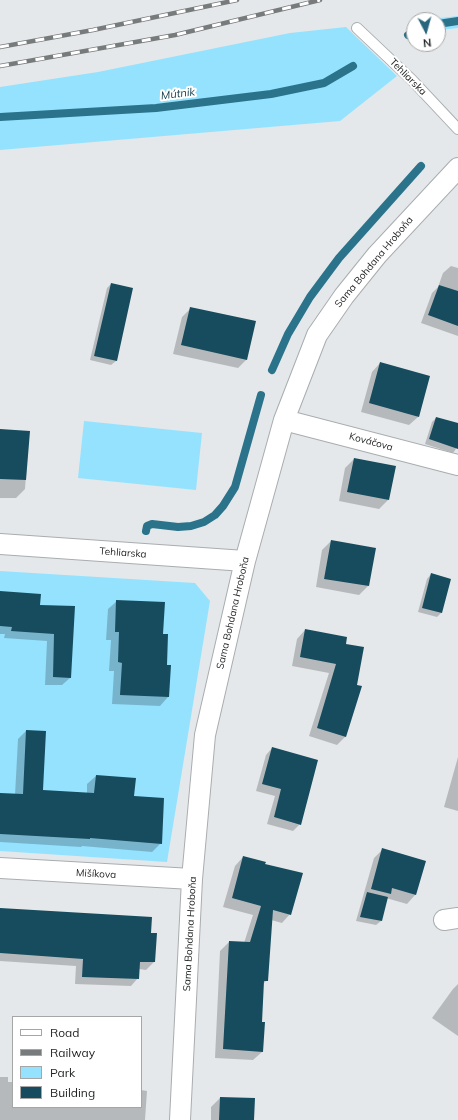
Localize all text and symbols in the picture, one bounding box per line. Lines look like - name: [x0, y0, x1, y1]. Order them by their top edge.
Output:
- north arrow: [406, 12, 446, 52]
- text: N: [422, 36, 432, 50]
- street label: Tehliarska: [387, 56, 429, 98]
- water label: Mútnik: [160, 85, 196, 103]
- street label: Sama Bohdana Hroboňa: [332, 214, 416, 310]
- street label: Kováčova: [348, 430, 394, 454]
- street label: Tehliarska: [99, 545, 147, 561]
- street label: Sama Bohdana Hroboňa: [214, 556, 252, 670]
- street label: Mišíkova: [76, 867, 116, 881]
- street label: Sama Bohdana Hroboňa: [181, 876, 199, 992]
- legend: [12, 1016, 142, 1108]
- text: Road: [50, 1025, 79, 1040]
- text: Railway: [50, 1045, 95, 1060]
- text: Park: [50, 1065, 75, 1080]
- text: Building: [50, 1085, 95, 1100]

